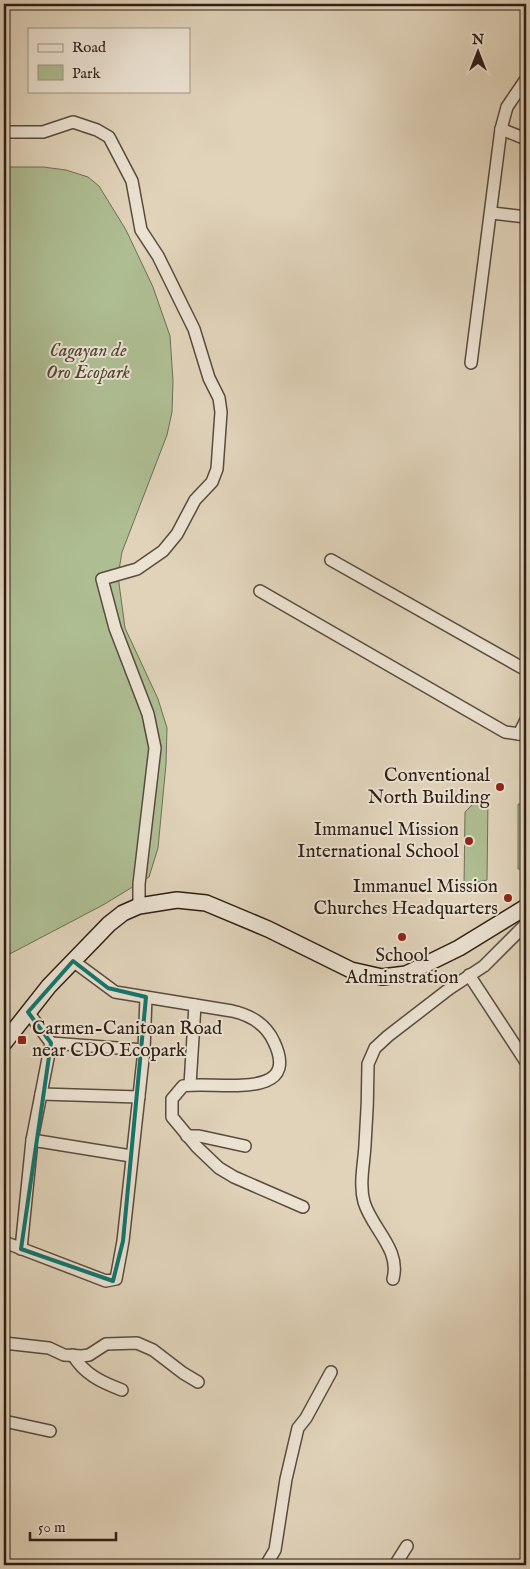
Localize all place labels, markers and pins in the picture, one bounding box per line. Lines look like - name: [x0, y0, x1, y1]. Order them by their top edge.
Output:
- place label: Conventional North Building: [368, 764, 491, 810]
- marker: Conventional North Building: [494, 781, 506, 793]
- place label: Immanuel Mission International School: [297, 818, 460, 864]
- marker: Immanuel Mission International School: [463, 835, 475, 847]
- place label: Immanuel Mission Churches Headquarters: [313, 875, 498, 921]
- marker: Immanuel Mission Churches Headquarters: [502, 892, 514, 904]
- marker: School Adminstration: [396, 931, 408, 943]
- place label: School Adminstration: [344, 944, 459, 990]
- place label: Carmen-Canitoan Road near CDO Ecopark: [32, 1017, 223, 1063]
- marker: Carmen-Canitoan Road near CDO Ecopark: [16, 1034, 28, 1046]

